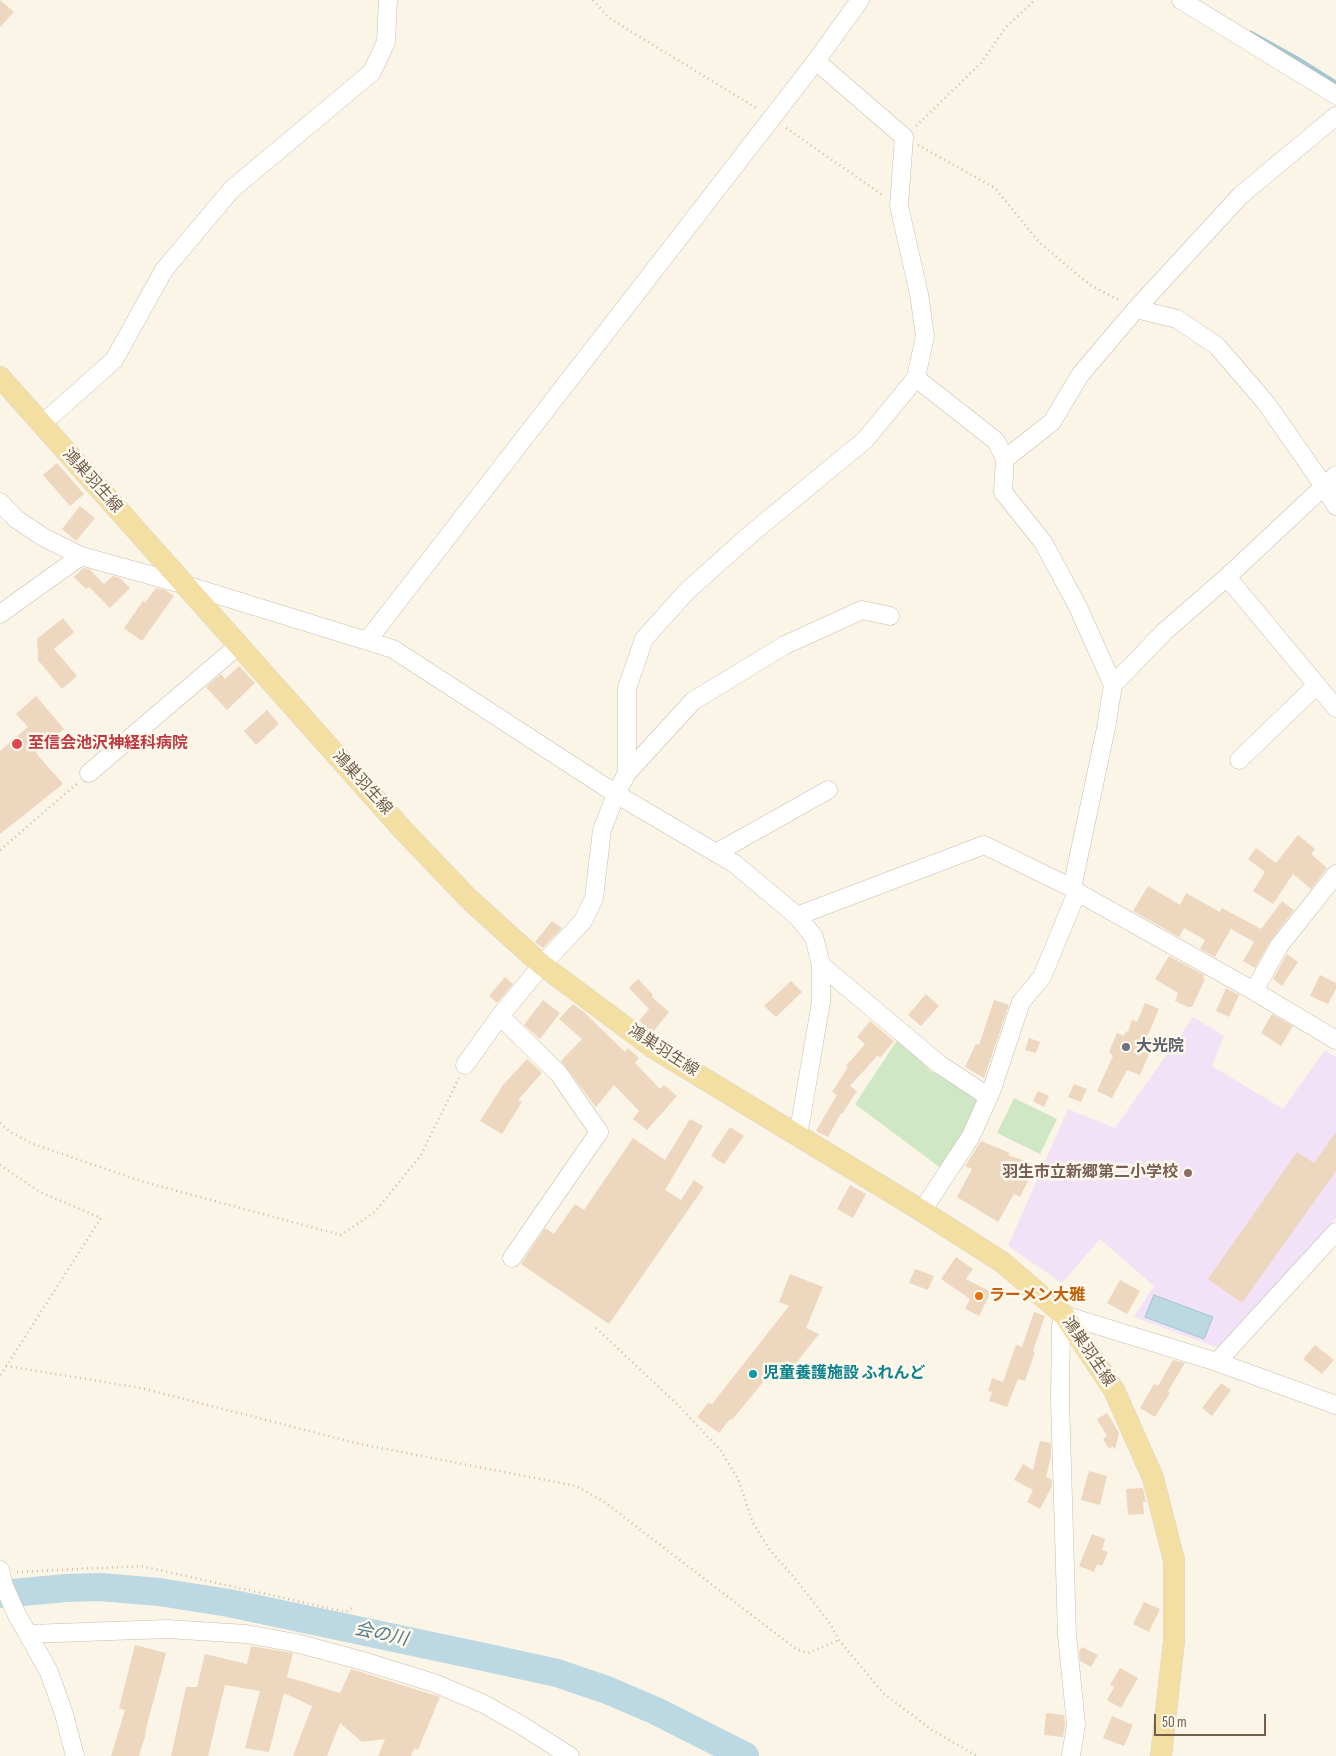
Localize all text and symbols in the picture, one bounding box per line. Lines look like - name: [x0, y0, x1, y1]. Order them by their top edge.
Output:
- street label: 鴻巣羽生線: [58, 445, 126, 517]
- place label: 至信会池沢神経科病院: [28, 734, 188, 754]
- marker: 至信会池沢神経科病院: [10, 737, 24, 751]
- street label: 鴻巣羽生線: [328, 747, 396, 819]
- street label: 鴻巣羽生線: [624, 1021, 702, 1081]
- place label: 大光院: [1136, 1037, 1184, 1057]
- marker: 大光院: [1120, 1041, 1132, 1053]
- place label: 羽生市立新郷第二小学校: [1002, 1163, 1178, 1183]
- marker: 羽生市立新郷第二小学校: [1182, 1167, 1194, 1179]
- place label: ラーメン大雅: [989, 1286, 1085, 1306]
- marker: ラーメン大雅: [973, 1290, 985, 1302]
- street label: 鴻巣羽生線: [1058, 1313, 1118, 1391]
- place label: 児童養護施設 ふれんど: [763, 1364, 925, 1384]
- marker: 児童養護施設 ふれんど: [747, 1368, 759, 1380]
- water label: 会の川: [352, 1619, 410, 1651]
- scale bar: [1156, 1704, 1268, 1736]
- text: 50 m: [1162, 1713, 1187, 1732]

